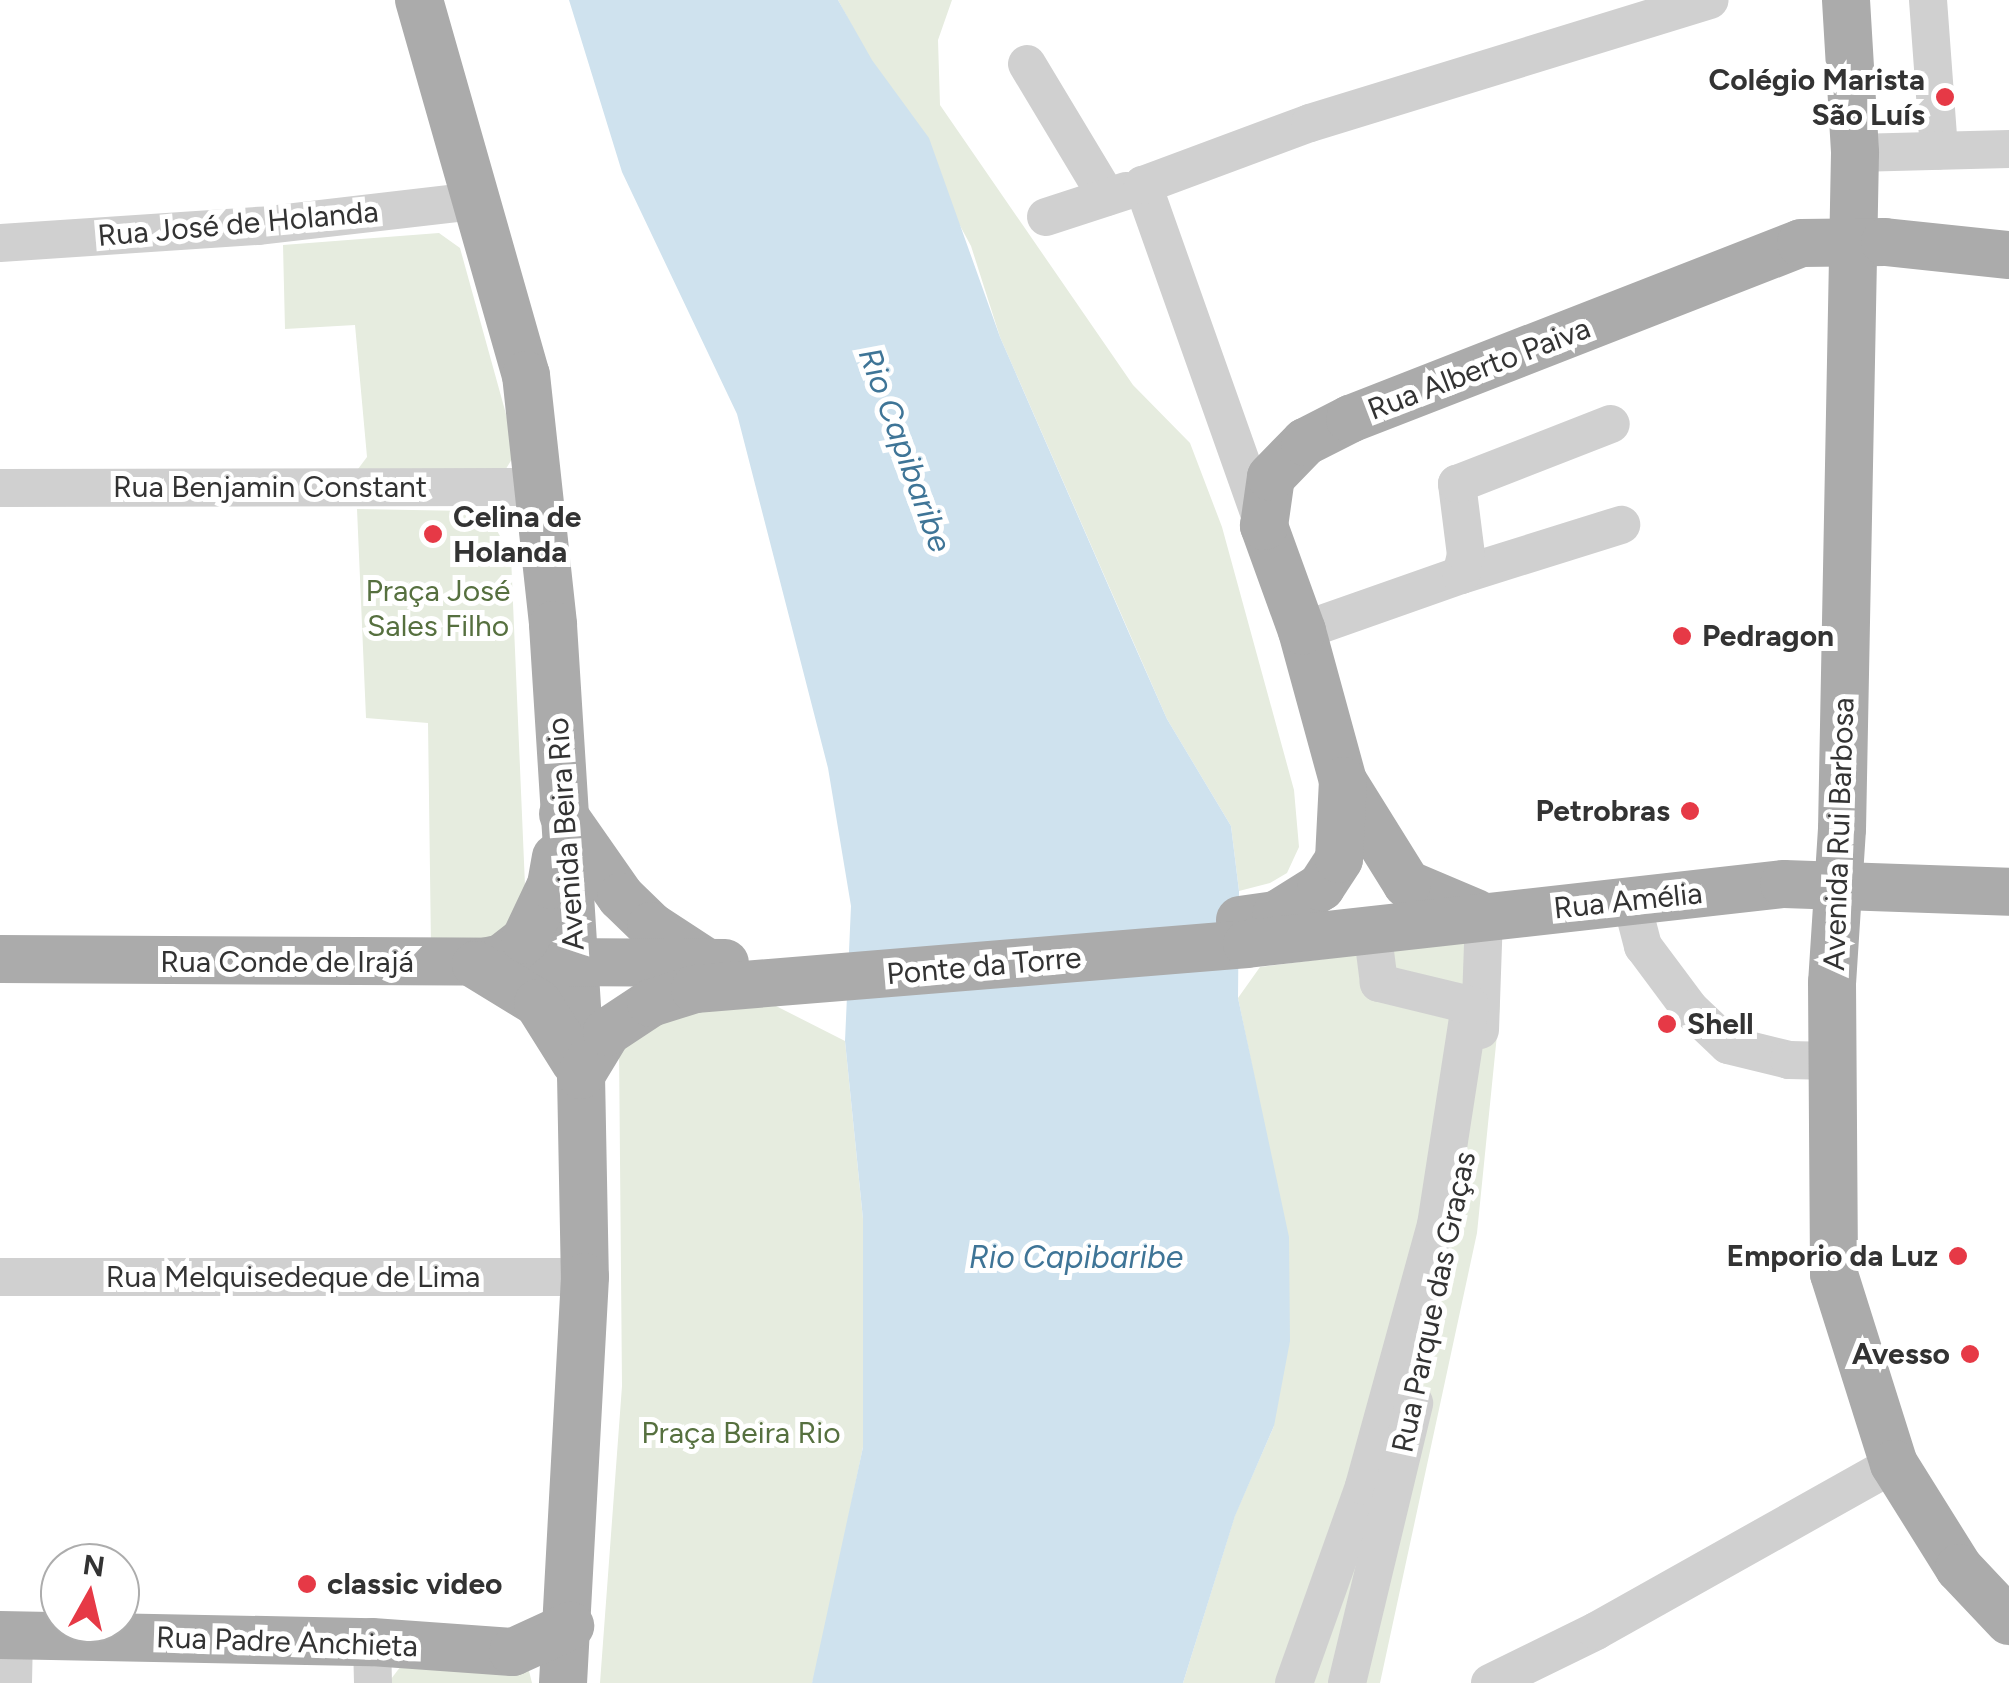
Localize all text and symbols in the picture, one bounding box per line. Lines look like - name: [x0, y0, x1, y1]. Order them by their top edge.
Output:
- place label: Colégio Marista São Luís: [1709, 62, 1925, 132]
- marker: Colégio Marista São Luís: [1934, 86, 1956, 108]
- street label: Rua José de Holanda: [96, 194, 380, 254]
- street label: Rua Alberto Paiva: [1363, 310, 1595, 428]
- water label: Rio Capibaribe: [850, 343, 960, 557]
- street label: Rua Benjamin Constant: [113, 469, 427, 505]
- place label: Celina de Holanda: [453, 499, 581, 570]
- marker: Celina de Holanda: [422, 523, 444, 545]
- park label: Praça José Sales Filho: [366, 573, 510, 644]
- place label: Pedragon: [1702, 618, 1834, 654]
- marker: Pedragon: [1671, 625, 1693, 647]
- street label: Avenida Rui Barbosa: [1816, 697, 1862, 971]
- street label: Avenida Beira Rio: [540, 716, 592, 952]
- place label: Petrobras: [1536, 793, 1670, 829]
- marker: Petrobras: [1679, 800, 1701, 822]
- street label: Rua Amélia: [1552, 875, 1704, 927]
- street label: Ponte da Torre: [885, 940, 1083, 992]
- street label: Rua Conde de Irajá: [160, 944, 414, 980]
- place label: Shell: [1687, 1006, 1754, 1042]
- marker: Shell: [1656, 1013, 1678, 1035]
- street label: Rua Parque das Graças: [1385, 1148, 1483, 1456]
- water label: Rio Capibaribe: [969, 1238, 1183, 1276]
- place label: Emporio da Luz: [1726, 1238, 1938, 1274]
- marker: Emporio da Luz: [1947, 1245, 1969, 1267]
- street label: Rua Melquisedeque de Lima: [106, 1259, 480, 1295]
- place label: Avesso: [1852, 1336, 1950, 1372]
- marker: Avesso: [1959, 1343, 1981, 1365]
- park label: Praça Beira Rio: [641, 1415, 841, 1451]
- north arrow: [40, 1543, 140, 1643]
- text: N: [81, 1547, 107, 1584]
- place label: classic video: [327, 1566, 502, 1602]
- marker: classic video: [296, 1573, 318, 1595]
- street label: Rua Padre Anchieta: [155, 1619, 419, 1665]

